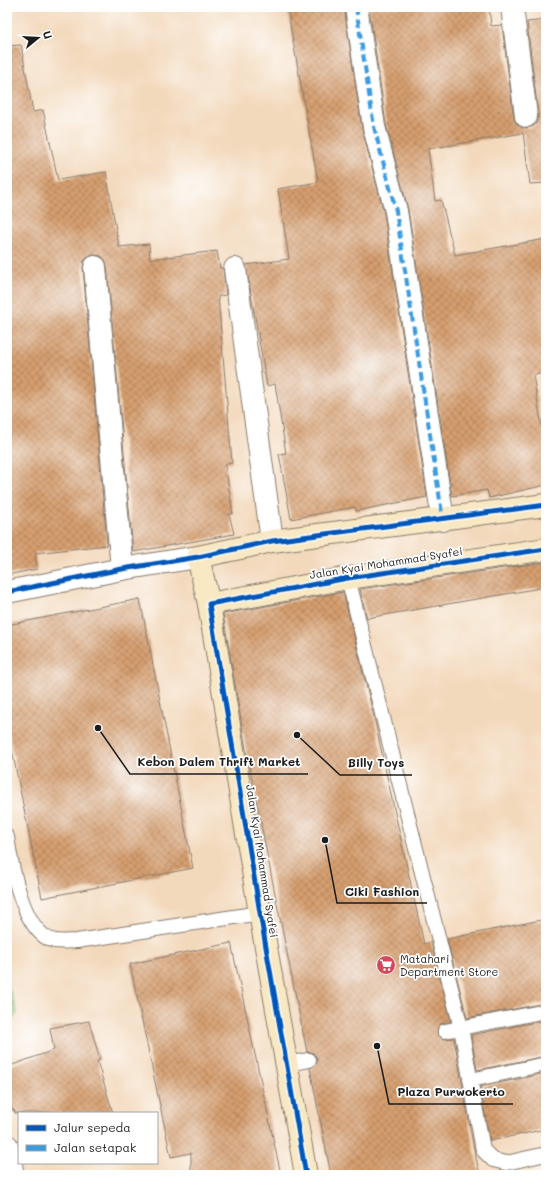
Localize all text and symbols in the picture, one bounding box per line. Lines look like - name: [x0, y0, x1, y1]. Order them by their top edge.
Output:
- north arrow: [18, 18, 58, 58]
- text: U: [40, 29, 56, 41]
- street label: Jalan Kyai Mohammad Syafei: [308, 543, 464, 582]
- callout: Kebon Dalem Thrift Market: [130, 750, 308, 774]
- callout: Billy Toys: [340, 751, 412, 775]
- text: Kebon Dalem Thrift Market: [138, 753, 300, 769]
- text: Billy Toys: [348, 754, 404, 770]
- street label: Jalan Kyai Mohammad Syafei: [243, 783, 282, 939]
- callout: Ciki Fashion: [337, 879, 427, 903]
- text: Ciki Fashion: [345, 883, 419, 899]
- place label: Matahari Department Store: [400, 951, 498, 979]
- supermarket icon: Matahari Department Store: [375, 954, 397, 976]
- callout: Plaza Purwokerto: [389, 1080, 513, 1104]
- text: Plaza Purwokerto: [397, 1083, 505, 1099]
- legend: [18, 1112, 158, 1164]
- text: Jalur sepeda: [54, 1119, 131, 1135]
- text: Jalan setapak: [54, 1139, 136, 1155]

